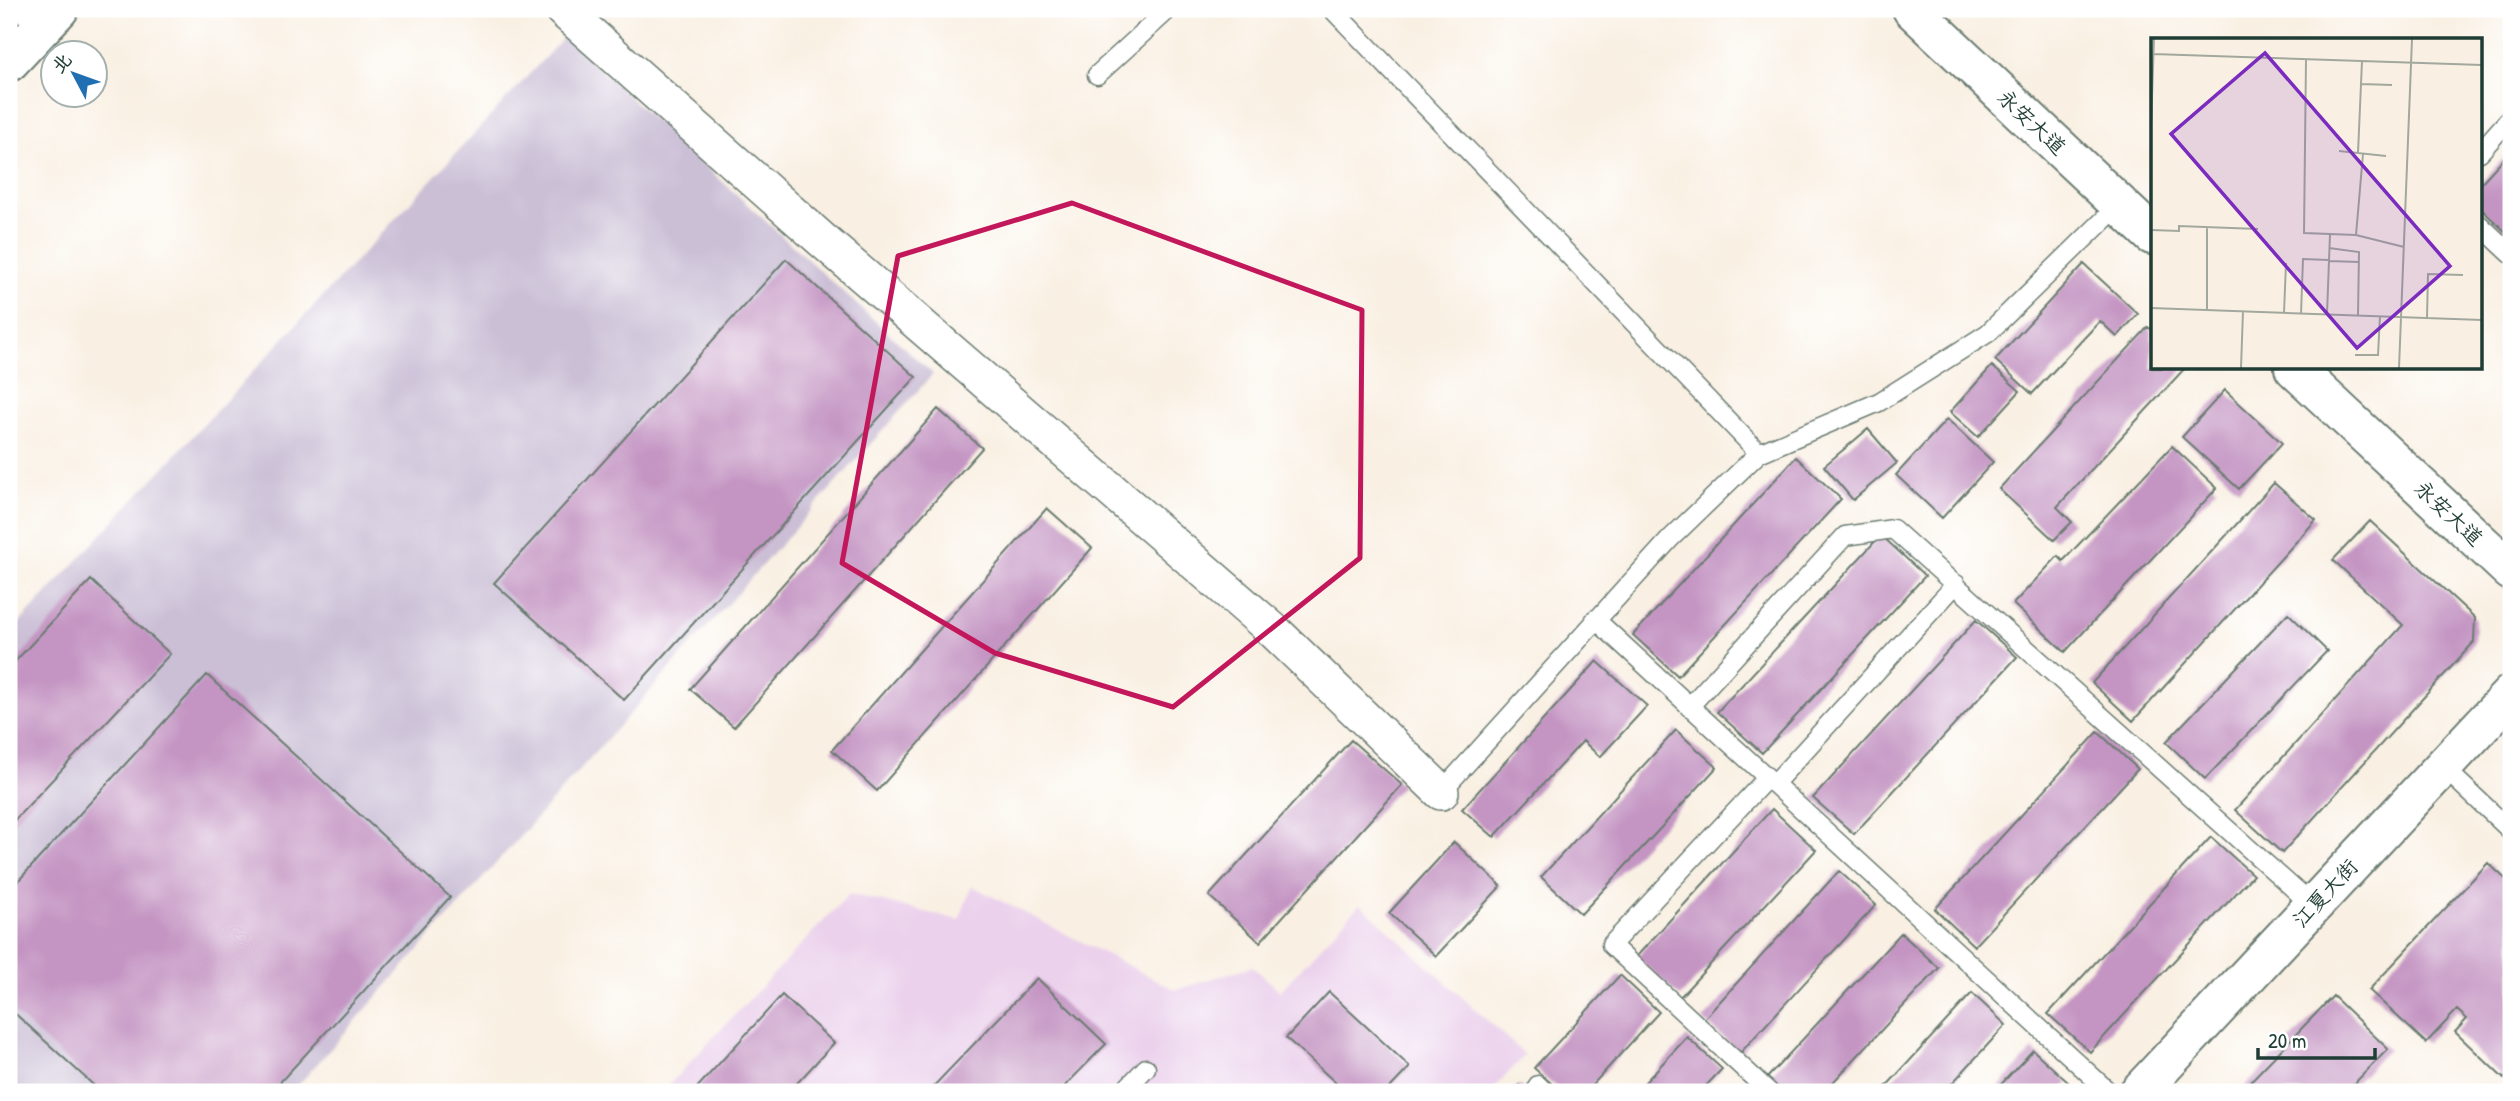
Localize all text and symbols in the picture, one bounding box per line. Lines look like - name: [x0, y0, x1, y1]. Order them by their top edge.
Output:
- north arrow: [38, 38, 108, 108]
- inset map: [2151, 38, 2482, 369]
- text: 北: [45, 47, 77, 79]
- street label: 永安大道: [1991, 83, 2073, 161]
- street label: 永安大道: [2408, 474, 2490, 552]
- street label: 江夏大街: [2286, 852, 2364, 934]
- scale bar: [2258, 1017, 2375, 1061]
- text: 20 m: [2268, 1026, 2306, 1055]

